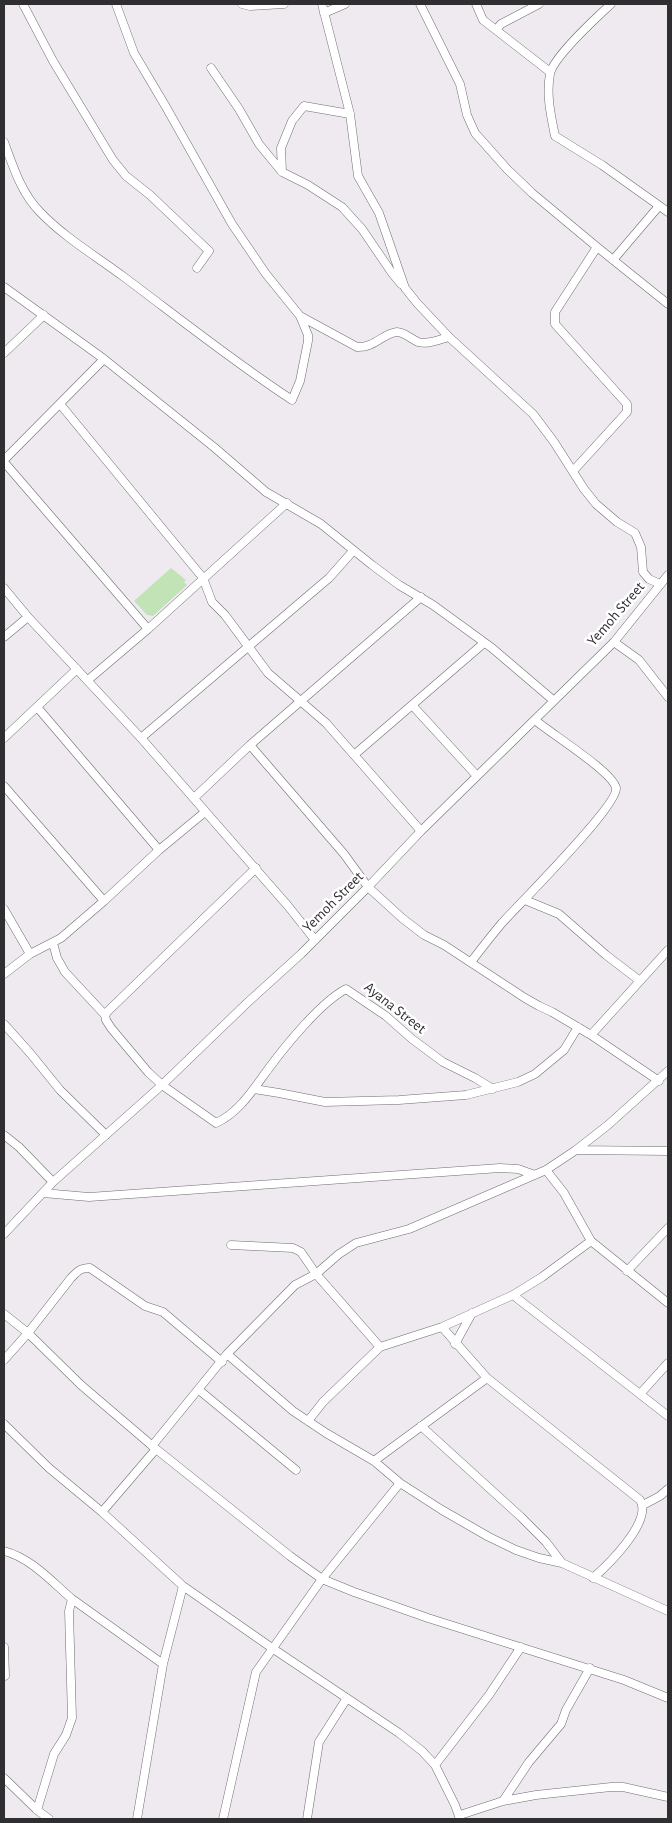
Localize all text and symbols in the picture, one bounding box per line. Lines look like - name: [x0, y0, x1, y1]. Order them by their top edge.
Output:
- street label: Yemoh Street: [583, 578, 649, 650]
- street label: Yemoh Street: [299, 868, 367, 936]
- street label: Ayana Street: [360, 978, 430, 1038]

